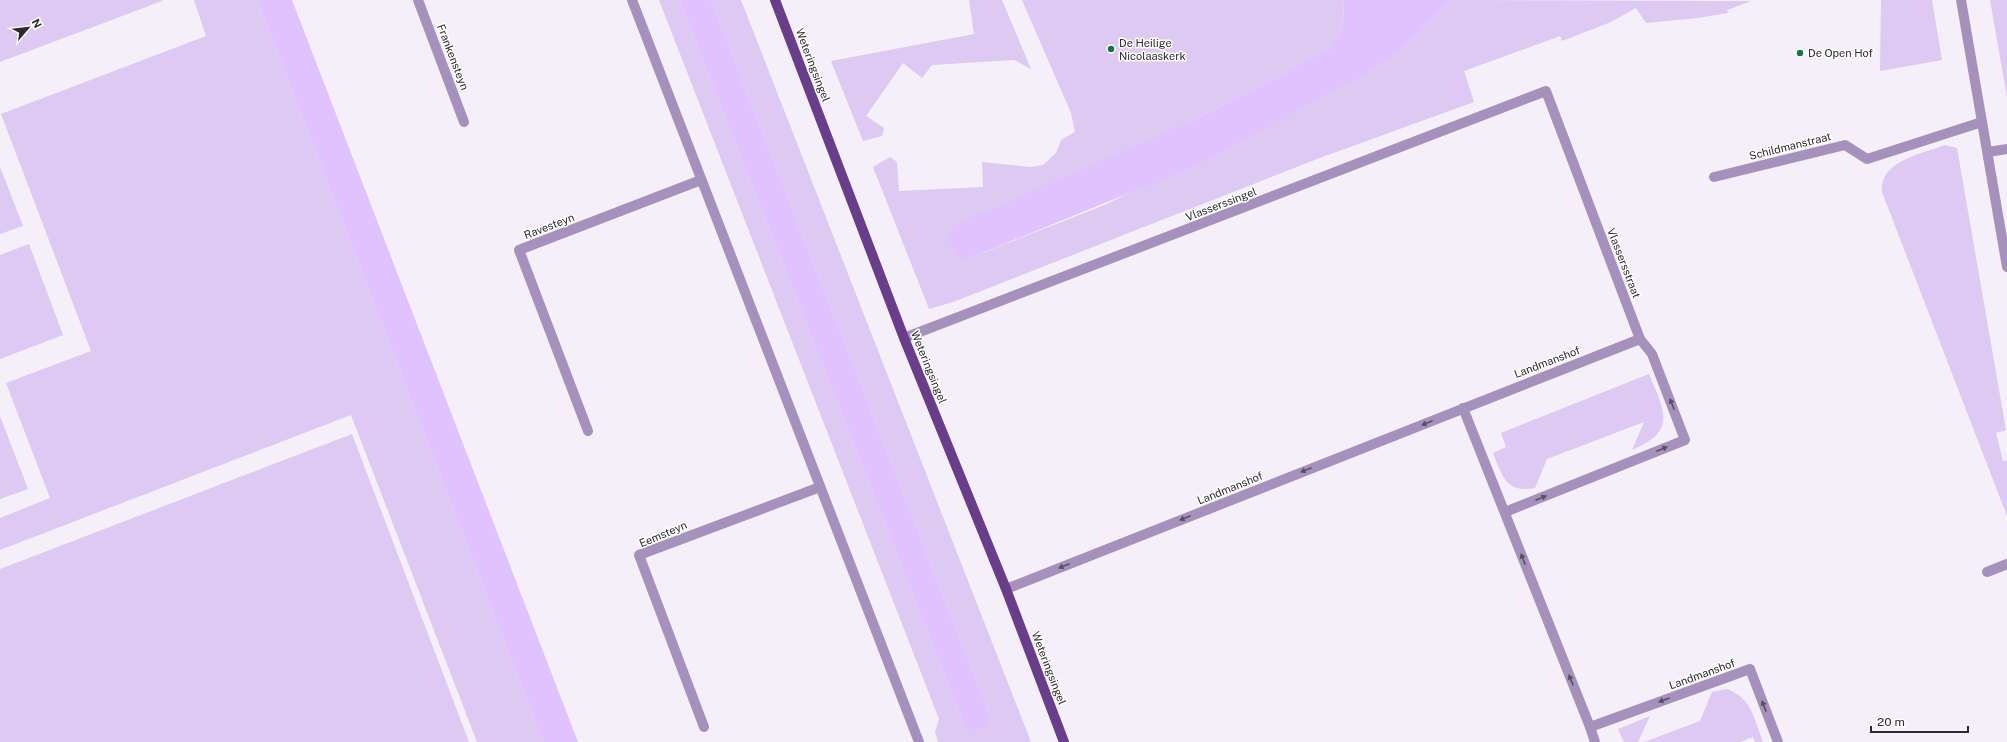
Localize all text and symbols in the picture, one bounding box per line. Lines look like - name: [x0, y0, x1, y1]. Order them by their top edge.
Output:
- north arrow: [8, 8, 48, 48]
- text: N: [30, 17, 44, 30]
- street label: Frankensteyn: [435, 22, 471, 92]
- street label: Weteringsingel: [794, 27, 832, 103]
- place label: De Heilige Nicolaaskerk: [1119, 37, 1186, 62]
- marker: De Heilige Nicolaaskerk: [1106, 44, 1116, 54]
- place label: De Open Hof: [1808, 47, 1874, 59]
- marker: De Open Hof: [1795, 48, 1805, 58]
- street label: Schildmanstraat: [1748, 130, 1832, 162]
- street label: Vlasserssingel: [1184, 185, 1258, 223]
- street label: Ravesteyn: [522, 211, 576, 241]
- street label: Vlassersstraat: [1605, 226, 1643, 300]
- street label: Weteringsingel: [909, 329, 949, 405]
- street label: Landmanshof: [1512, 344, 1582, 380]
- one-way arrow: [1668, 397, 1674, 409]
- one-way arrow: [1420, 420, 1432, 426]
- one-way arrow: [1656, 446, 1668, 452]
- one-way arrow: [1299, 468, 1311, 474]
- street label: Landmanshof: [1196, 469, 1265, 507]
- one-way arrow: [1535, 494, 1547, 500]
- one-way arrow: [1178, 516, 1190, 522]
- street label: Eemsteyn: [637, 519, 689, 549]
- one-way arrow: [1520, 553, 1526, 565]
- one-way arrow: [1058, 564, 1070, 570]
- street label: Weteringsingel: [1030, 630, 1068, 706]
- street label: Landmanshof: [1667, 656, 1737, 692]
- one-way arrow: [1568, 675, 1574, 686]
- one-way arrow: [1658, 697, 1670, 703]
- one-way arrow: [1761, 700, 1767, 711]
- scale bar: [1871, 708, 1968, 734]
- text: 20 m: [1877, 715, 1905, 729]

